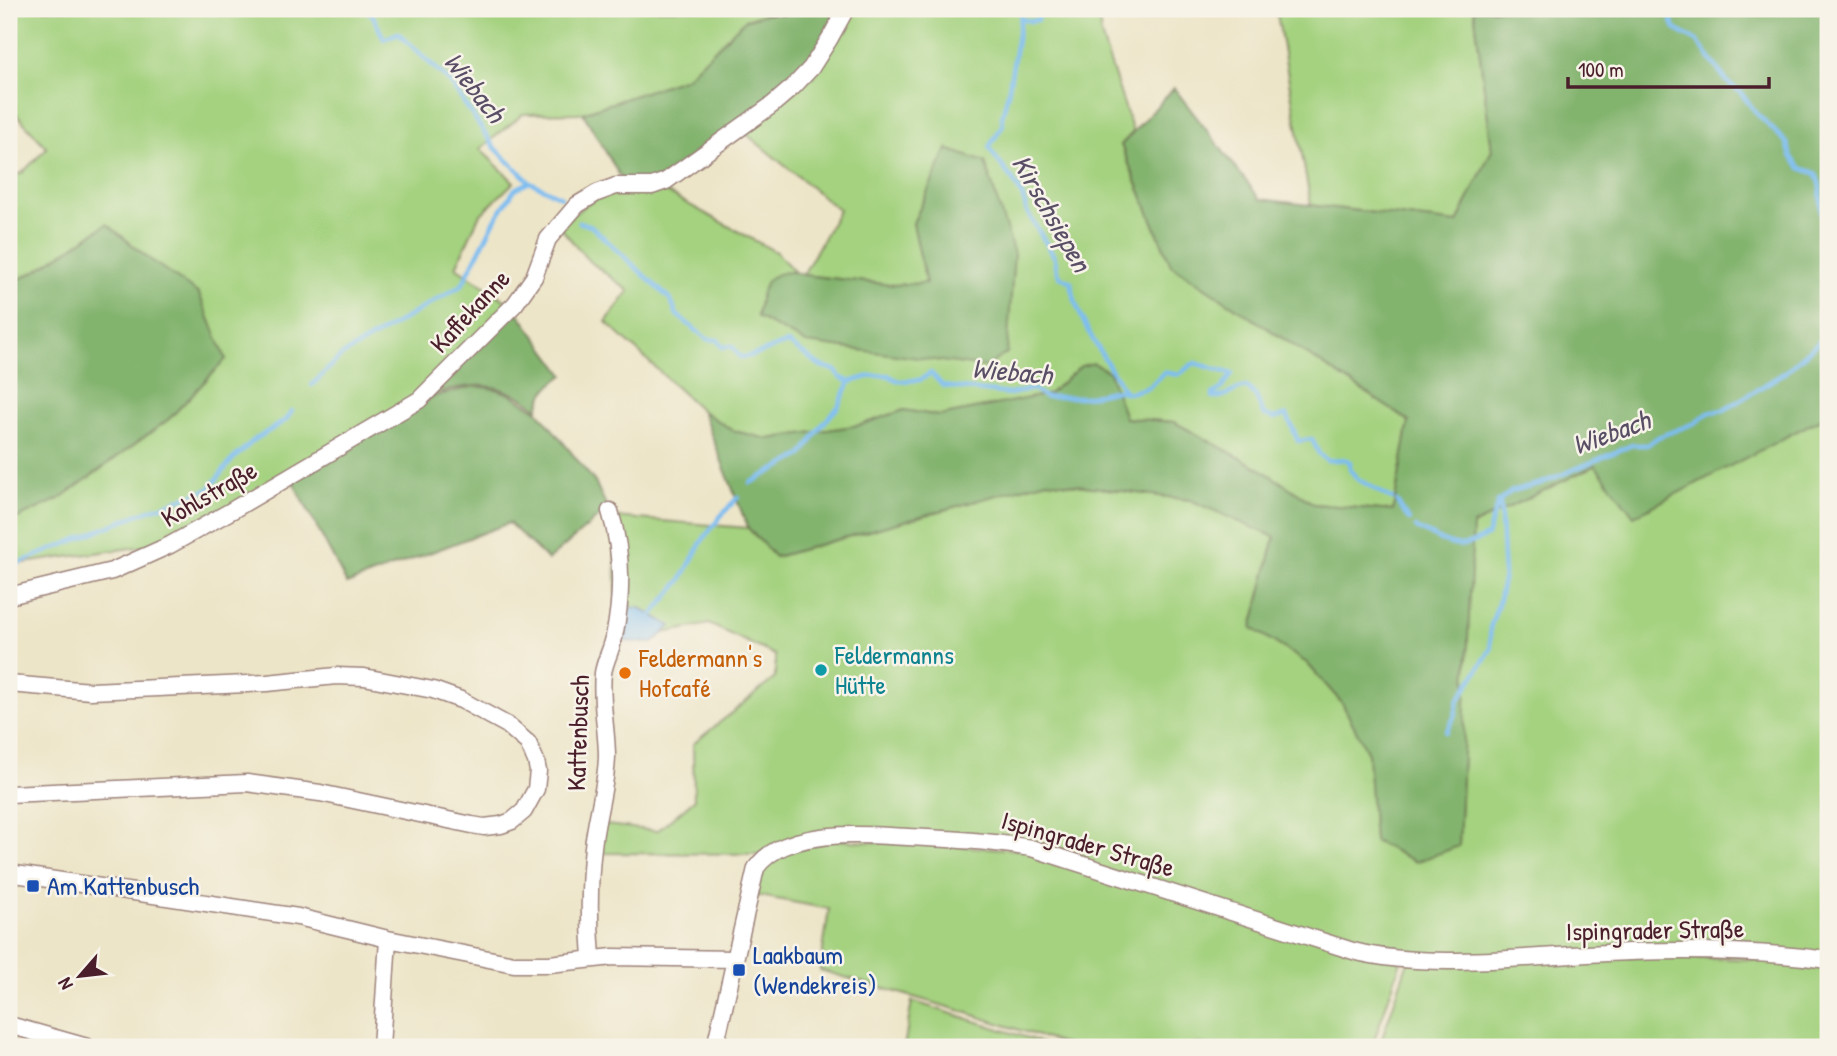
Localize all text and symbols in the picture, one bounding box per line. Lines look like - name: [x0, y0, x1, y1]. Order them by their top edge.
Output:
- water label: Wiebach: [435, 44, 516, 132]
- scale bar: [1568, 46, 1769, 90]
- text: 100 m: [1578, 55, 1624, 84]
- water label: Kirschsiepen: [1003, 148, 1102, 280]
- street label: Kaffekanne: [422, 261, 517, 360]
- water label: Wiebach: [971, 349, 1056, 394]
- water label: Wiebach: [1567, 400, 1657, 464]
- street label: Kohlstraße: [154, 452, 263, 535]
- place label: Feldermanns Hütte: [834, 637, 954, 702]
- place label: Feldermann's Hofcafé: [638, 640, 762, 705]
- marker: Feldermanns Hütte: [813, 662, 829, 678]
- marker: Feldermann's Hofcafé: [617, 665, 633, 681]
- street label: Kattenbusch: [558, 674, 597, 792]
- street label: Ispingrader Straße: [998, 802, 1179, 885]
- place label: Am Kattenbusch: [47, 868, 199, 903]
- marker: Am Kattenbusch: [25, 878, 41, 894]
- street label: Ispingrader Straße: [1566, 910, 1744, 949]
- place label: Laakbaum (Wendekreis): [753, 937, 877, 1002]
- north arrow: [46, 940, 116, 1010]
- marker: Laakbaum (Wendekreis): [731, 962, 747, 978]
- text: N: [51, 973, 79, 995]

